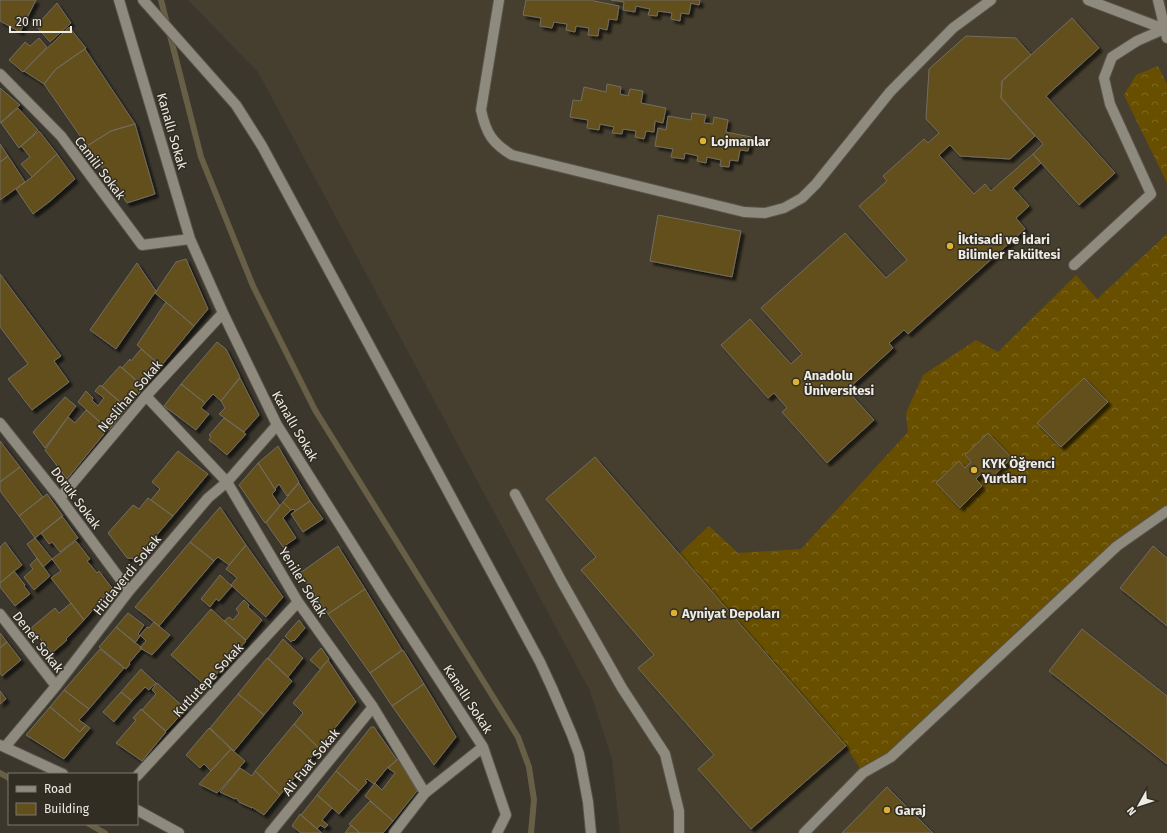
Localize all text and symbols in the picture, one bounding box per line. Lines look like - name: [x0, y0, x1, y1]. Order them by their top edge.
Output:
- scale bar: [10, 8, 71, 34]
- text: 20 m: [16, 15, 42, 29]
- street label: Kanallı Sokak: [154, 91, 190, 171]
- street label: Camili Sokak: [71, 134, 129, 203]
- place label: Lojmanlar: [711, 134, 771, 149]
- marker: Lojmanlar: [698, 136, 708, 146]
- place label: İktisadi ve İdari Bilimler Fakültesi: [958, 232, 1061, 262]
- marker: İktisadi ve İdari Bilimler Fakültesi: [945, 241, 955, 251]
- street label: Neslihan Sokak: [95, 357, 165, 435]
- place label: Anadolu Üniversitesi: [803, 368, 875, 398]
- marker: Anadolu Üniversitesi: [791, 377, 801, 387]
- street label: Kanallı Sokak: [269, 388, 321, 464]
- place label: KYK Öğrenci Yurtları: [981, 455, 1055, 486]
- street label: Doruk Sokak: [48, 464, 104, 532]
- marker: KYK Öğrenci Yurtları: [969, 465, 979, 475]
- street label: Hüdaverdi Sokak: [90, 532, 164, 618]
- street label: Yeniler Sokak: [276, 545, 330, 620]
- place label: Ayniyat Depoları: [681, 606, 780, 621]
- marker: Ayniyat Depoları: [669, 608, 679, 618]
- street label: Denet Sokak: [10, 609, 67, 676]
- street label: Kutlutepe Sokak: [170, 640, 246, 720]
- street label: Kanallı Sokak: [440, 662, 496, 736]
- street label: Ali Fuat Sokak: [279, 725, 343, 799]
- legend: [8, 773, 138, 825]
- text: Road: [44, 782, 72, 796]
- north arrow: [1119, 785, 1159, 825]
- text: Building: [44, 802, 90, 816]
- place label: Garaj: [895, 803, 926, 818]
- text: N: [1124, 804, 1139, 818]
- marker: Garaj: [882, 805, 892, 815]

